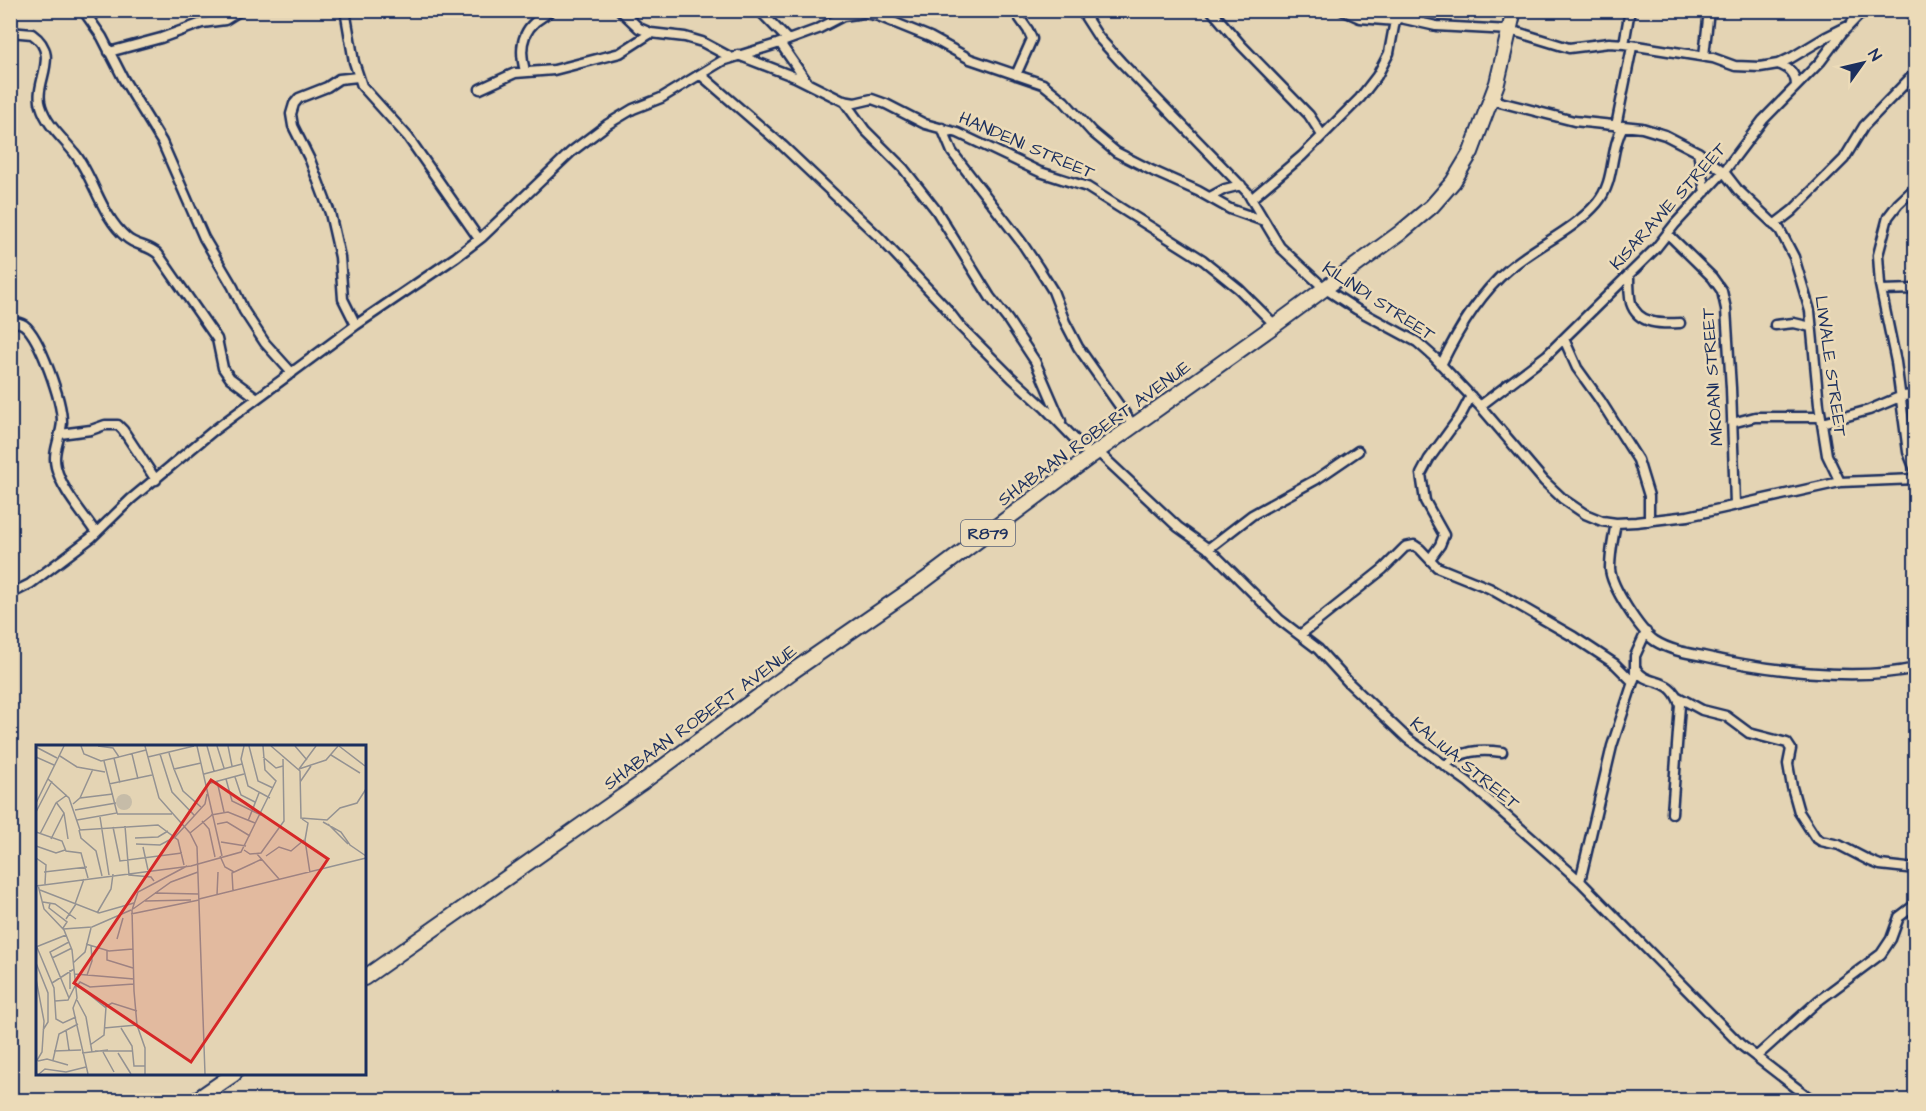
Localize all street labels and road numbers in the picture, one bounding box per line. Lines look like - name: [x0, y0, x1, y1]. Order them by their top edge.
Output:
- street label: HANDENI STREET: [955, 106, 1099, 186]
- street label: KISARAWE STREET: [1604, 136, 1733, 276]
- street label: KILINDI STREET: [1317, 256, 1441, 348]
- street label: LIWALE STREET: [1808, 294, 1853, 439]
- street label: MKOANI STREET: [1695, 306, 1730, 447]
- street label: SHABAAN ROBERT AVENUE: [993, 354, 1196, 512]
- road number: R879: [961, 520, 1015, 546]
- street label: SHABAAN ROBERT AVENUE: [599, 638, 802, 796]
- street label: KALIUA STREET: [1405, 711, 1525, 816]

